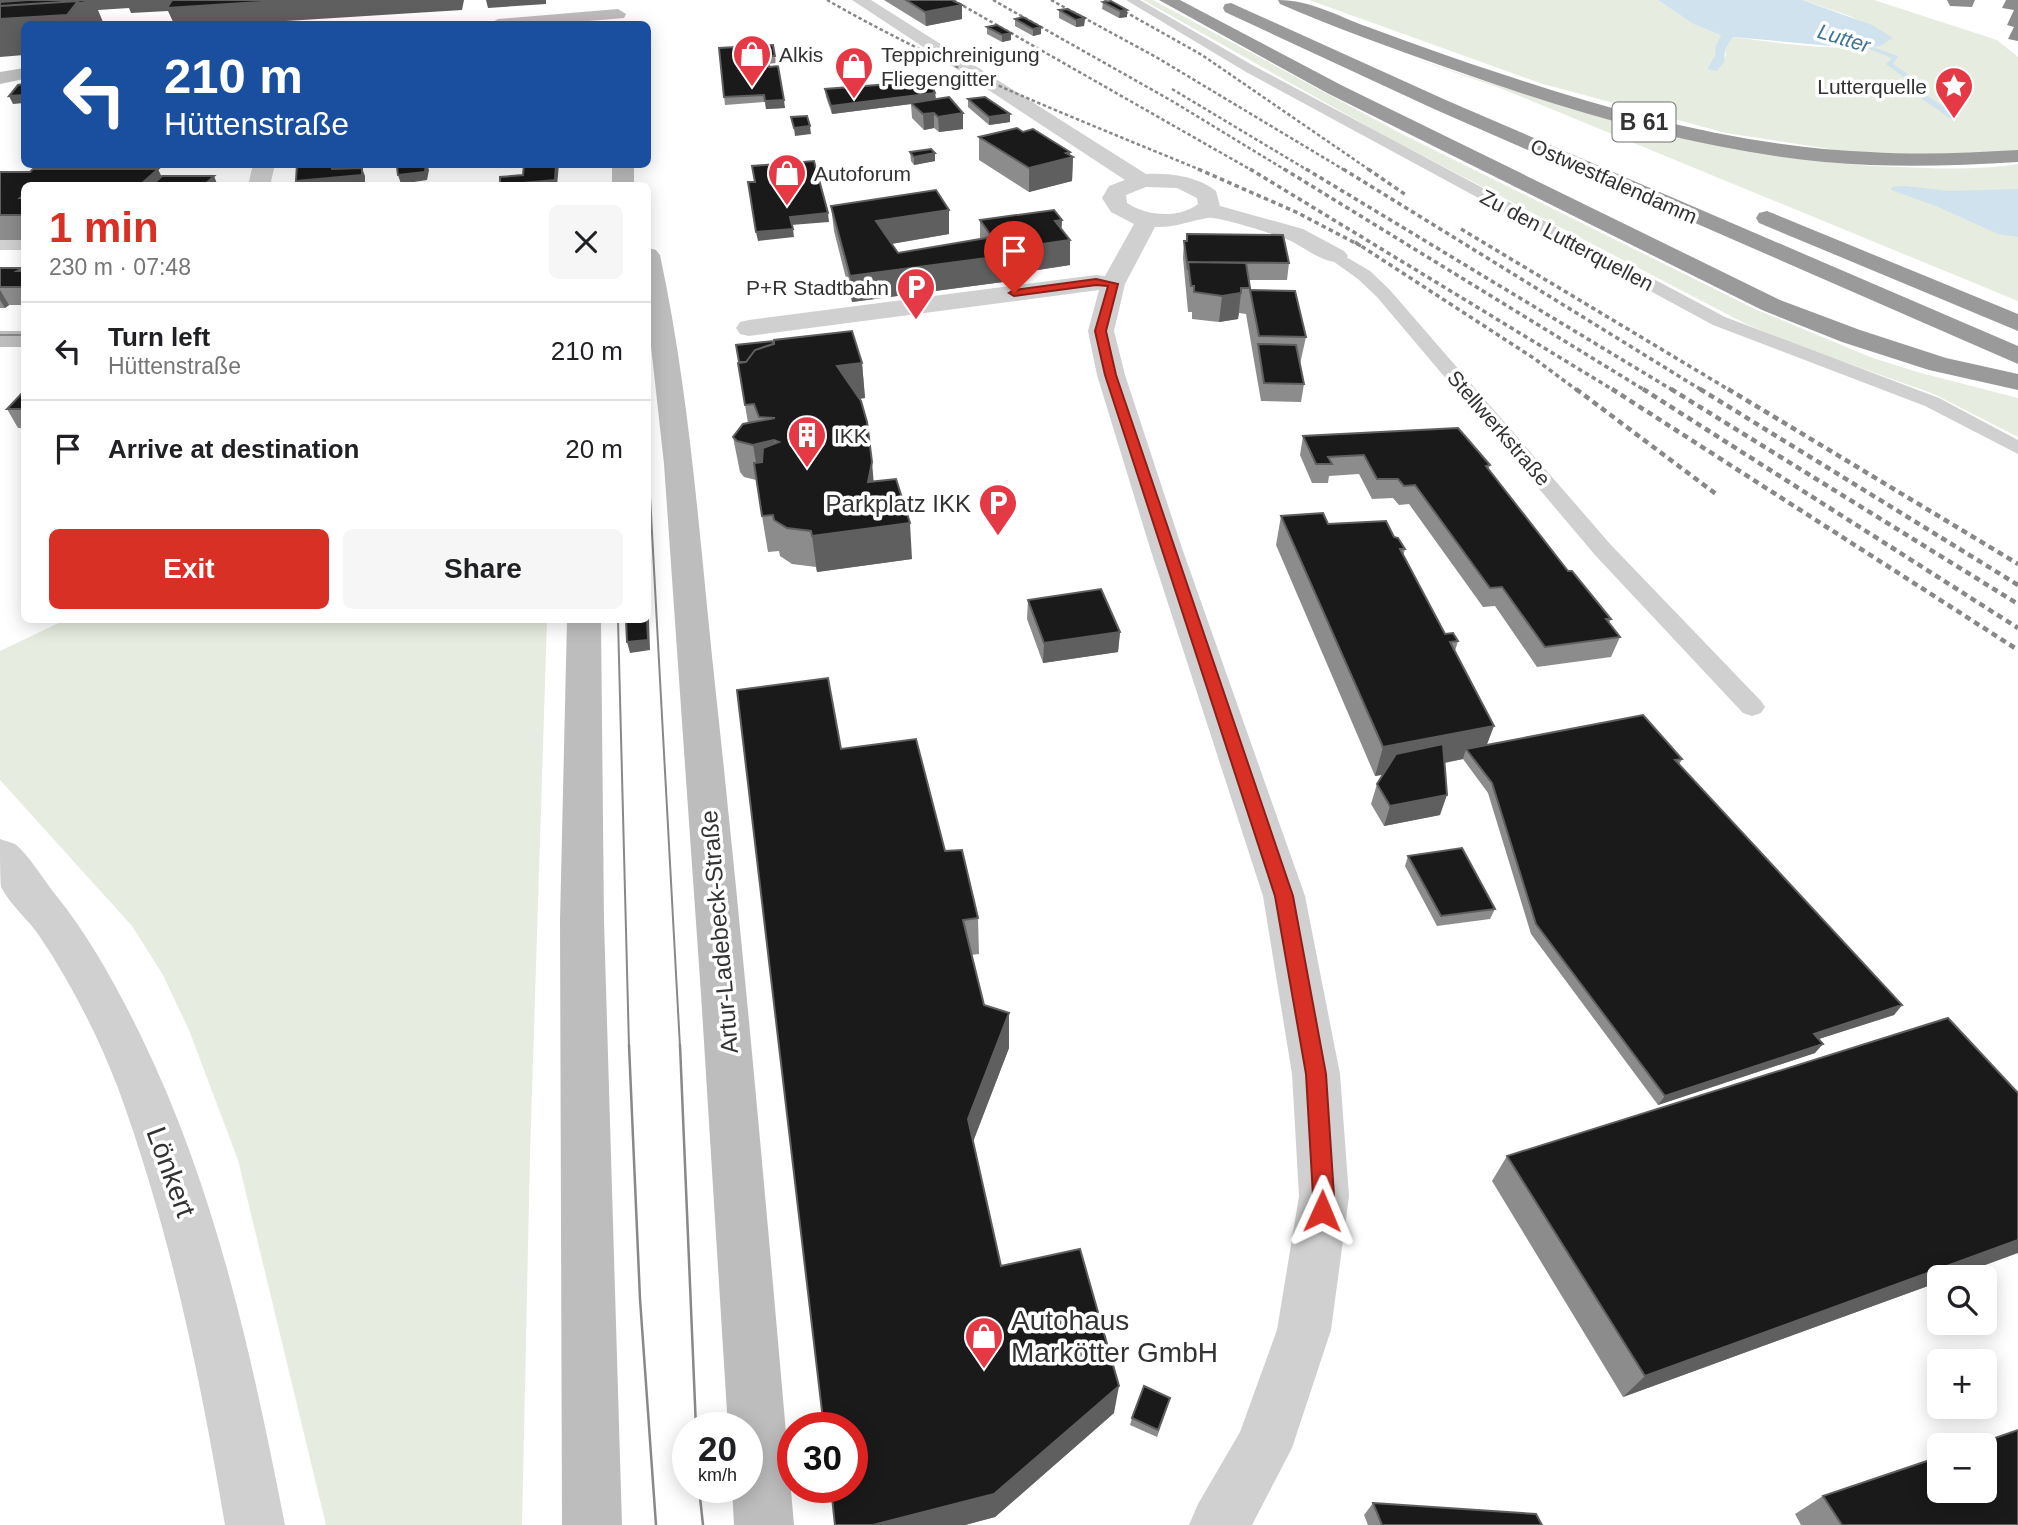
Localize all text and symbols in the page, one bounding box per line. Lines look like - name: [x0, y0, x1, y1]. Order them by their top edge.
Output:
- water label: Lutter: [1815, 19, 1874, 57]
- shop icon: Alkis: [731, 33, 773, 88]
- place label: Alkis: [779, 43, 823, 66]
- place label: Teppichreinigung Fliegengitter: [881, 43, 1040, 90]
- shop icon: Teppichreinigung Fliegengitter: [833, 45, 875, 100]
- icon: left: [49, 49, 140, 140]
- text: 210 m: [164, 49, 303, 103]
- place icon: Lutterquelle: [1933, 65, 1975, 120]
- place label: Lutterquelle: [1817, 75, 1927, 98]
- road number: B 61: [1612, 102, 1676, 141]
- text: Hüttenstraße: [164, 106, 349, 142]
- street label: Ostwestfalendamm: [1527, 134, 1701, 228]
- shop icon: Autoforum: [766, 152, 808, 207]
- place label: Autoforum: [814, 162, 911, 185]
- street label: Zu den Lutterquellen: [1477, 185, 1657, 295]
- text: 1 min: [49, 204, 159, 251]
- button: close: [549, 205, 623, 279]
- pin: [984, 221, 1044, 293]
- icon: arrive: [995, 232, 1033, 270]
- text: 230 m · 07:48: [49, 254, 191, 280]
- parking icon: P+R Stadtbahn: [895, 266, 937, 321]
- place label: P+R Stadtbahn: [746, 276, 889, 299]
- text: Turn left: [108, 322, 210, 352]
- icon: left: [49, 332, 87, 370]
- text: 210 m: [551, 336, 623, 366]
- text: Hüttenstraße: [108, 353, 241, 379]
- street label: Stellwerkstraße: [1443, 366, 1555, 490]
- building icon: IKK: [786, 414, 828, 469]
- place label: IKK: [834, 424, 868, 447]
- icon: arrive: [49, 430, 87, 468]
- text: Arrive at destination: [108, 434, 359, 464]
- text: 20 m: [565, 434, 623, 464]
- parking icon: Parkplatz IKK: [977, 482, 1019, 537]
- place label: Parkplatz IKK: [826, 490, 971, 517]
- button: Exit: [49, 529, 329, 609]
- button: Share: [343, 529, 623, 609]
- street label: Artur-Ladebeck-Straße: [695, 809, 743, 1055]
- street label: Lönkert: [140, 1123, 202, 1221]
- position arrow: [1285, 1174, 1359, 1248]
- map controls: [1927, 1265, 1997, 1503]
- button: search: [1927, 1265, 1997, 1335]
- place label: Autohaus Markötter GmbH: [1011, 1305, 1218, 1368]
- shop icon: Autohaus Markötter GmbH: [963, 1315, 1005, 1370]
- button: +: [1927, 1349, 1997, 1419]
- speed limit sign: 30: [777, 1412, 868, 1503]
- text: 20: [698, 1429, 737, 1468]
- button: −: [1927, 1433, 1997, 1503]
- text: km/h: [698, 1465, 737, 1485]

